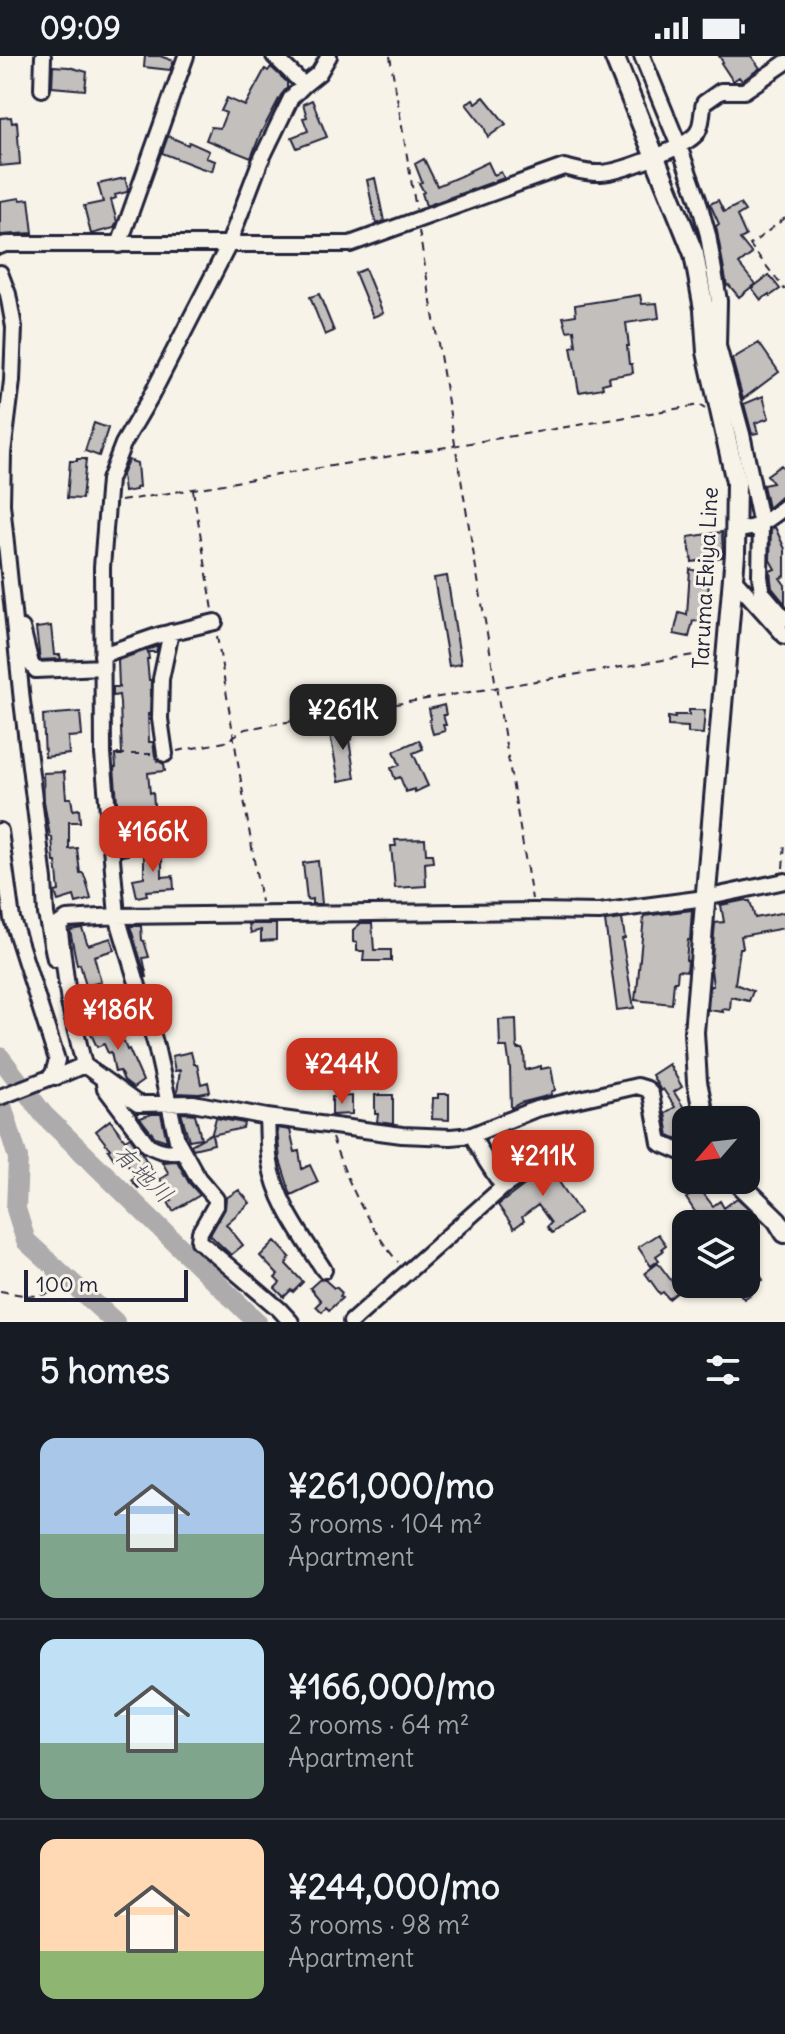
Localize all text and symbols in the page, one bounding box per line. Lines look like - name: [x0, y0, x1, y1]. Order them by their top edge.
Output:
- text: 09:09: [40, 9, 121, 47]
- street label: Taruma Ekiya Line: [686, 486, 724, 670]
- pin: ¥261K: [287, 684, 399, 752]
- text: ¥261K: [308, 693, 378, 726]
- pin: ¥166K: [97, 806, 209, 874]
- text: ¥166K: [117, 815, 189, 848]
- pin: ¥186K: [62, 984, 174, 1052]
- text: ¥186K: [82, 993, 154, 1026]
- pin: ¥244K: [286, 1038, 398, 1106]
- text: ¥244K: [304, 1047, 380, 1080]
- north arrow: [672, 1106, 760, 1194]
- map controls: [672, 1106, 760, 1298]
- pin: ¥211K: [487, 1130, 599, 1198]
- water label: 有地川: [107, 1137, 180, 1209]
- text: ¥211K: [510, 1139, 576, 1172]
- button: layers: [672, 1210, 760, 1298]
- scale bar: [24, 1266, 188, 1302]
- text: 100 m: [36, 1270, 98, 1298]
- icon: filters: [701, 1348, 745, 1392]
- text: 5 homes: [40, 1349, 170, 1392]
- text: ¥261,000/mo: [288, 1464, 494, 1507]
- icon: home: [104, 1470, 200, 1566]
- text: 3 rooms · 104 m²: [288, 1507, 483, 1540]
- text: Apartment: [288, 1540, 414, 1573]
- text: ¥166,000/mo: [288, 1665, 495, 1708]
- icon: home: [104, 1671, 200, 1767]
- text: 2 rooms · 64 m²: [288, 1708, 470, 1741]
- text: Apartment: [288, 1741, 414, 1774]
- text: ¥244,000/mo: [288, 1865, 500, 1908]
- icon: home: [104, 1871, 200, 1967]
- text: 3 rooms · 98 m²: [288, 1908, 470, 1941]
- text: Apartment: [288, 1941, 414, 1974]

